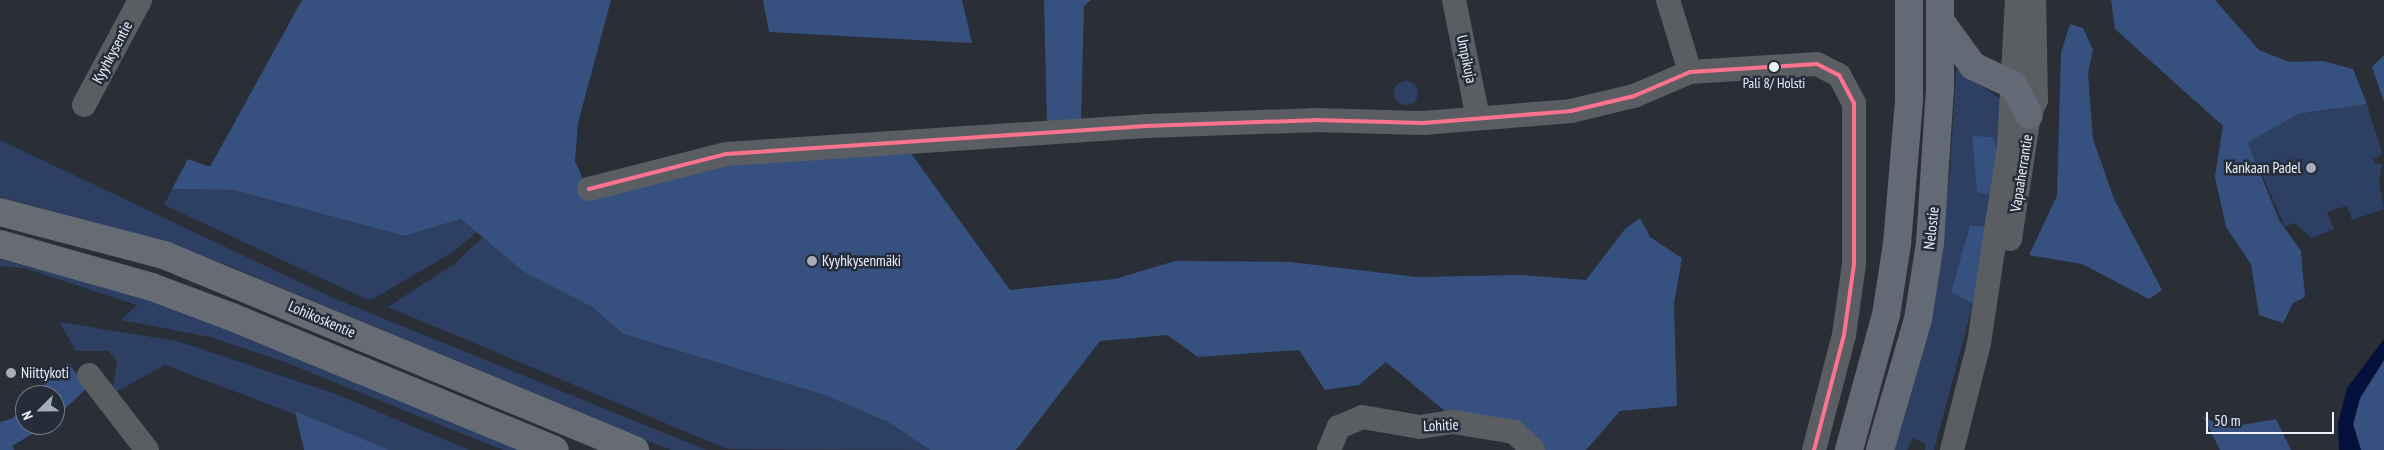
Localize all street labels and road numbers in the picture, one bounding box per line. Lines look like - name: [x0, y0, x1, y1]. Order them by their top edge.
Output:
- street label: Kyyhkysentie: [88, 18, 136, 86]
- street label: Umpikuja: [1453, 33, 1481, 85]
- street label: Vapaaherrantie: [2006, 133, 2036, 213]
- street label: Nelostie: [1920, 206, 1942, 250]
- street label: Lohikoskentie: [286, 297, 358, 341]
- street label: Lohitie: [1423, 415, 1459, 435]

